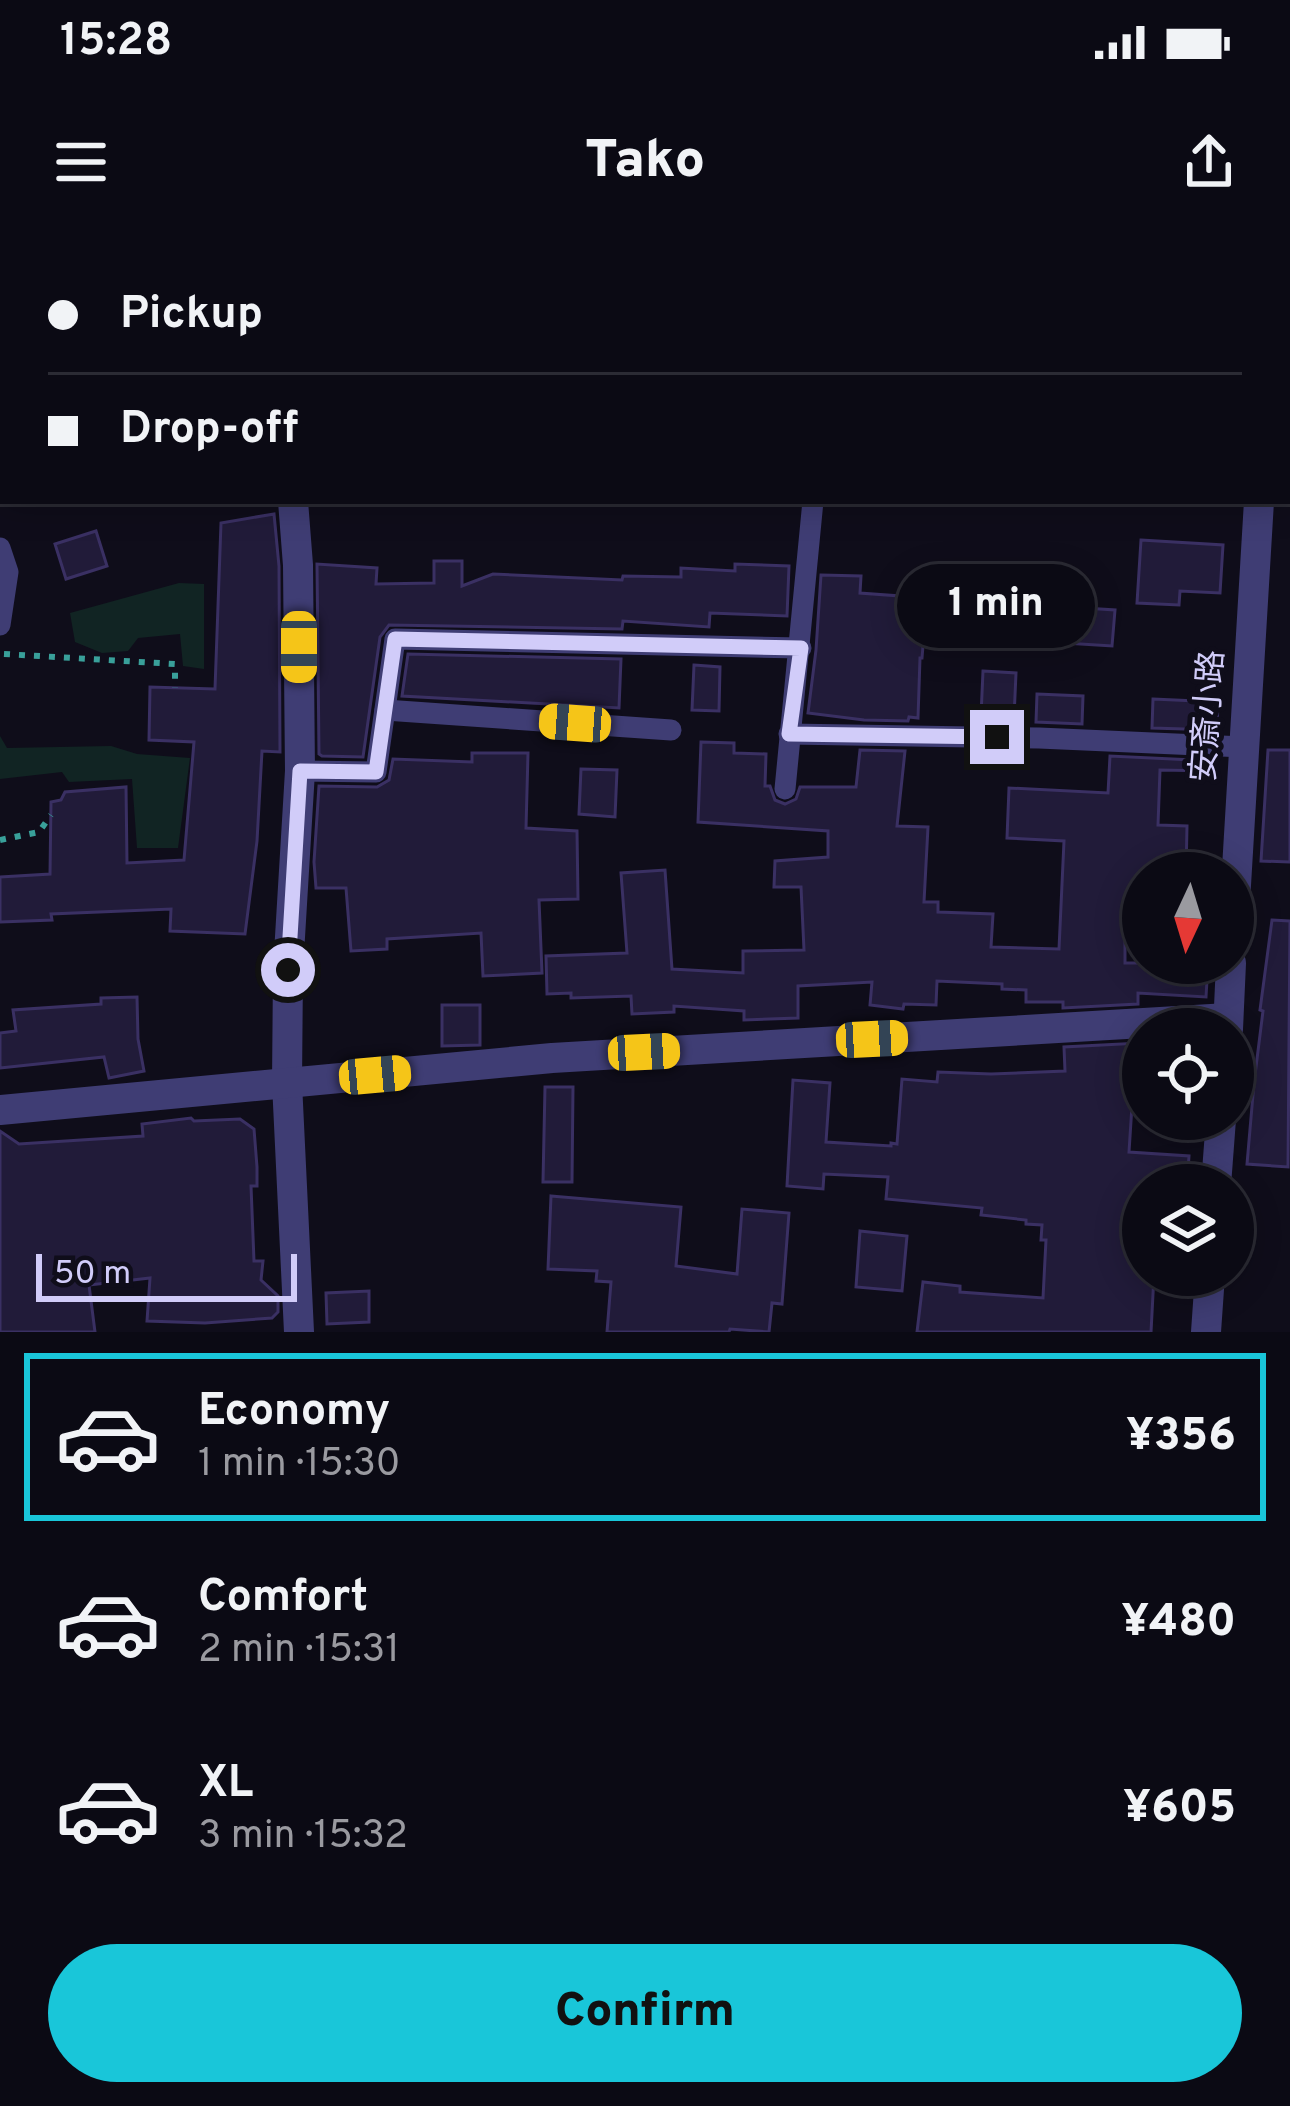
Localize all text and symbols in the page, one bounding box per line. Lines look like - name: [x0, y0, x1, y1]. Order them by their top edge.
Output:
- text: 15:28: [60, 14, 172, 71]
- text: Tako: [585, 128, 705, 197]
- icon: menu: [48, 129, 114, 195]
- icon: share: [1176, 129, 1242, 195]
- text: Pickup: [120, 287, 263, 344]
- text: Drop-off: [120, 402, 299, 459]
- callout: 1 min: [898, 563, 1096, 647]
- text: 1 min: [948, 581, 1044, 630]
- car: [281, 611, 317, 683]
- street label: 安斎小路: [1184, 649, 1236, 783]
- car: [538, 703, 612, 743]
- route end: [970, 710, 1024, 764]
- north arrow: [1122, 852, 1254, 984]
- map controls: [1122, 852, 1254, 1296]
- route start: [261, 943, 315, 997]
- button: locate: [1122, 1008, 1254, 1140]
- car: [835, 1019, 909, 1059]
- car: [607, 1032, 681, 1072]
- car: [338, 1054, 412, 1096]
- button: layers: [1122, 1164, 1254, 1296]
- scale bar: [36, 1248, 297, 1301]
- text: 50 m: [54, 1254, 131, 1296]
- icon: car: [54, 1383, 162, 1491]
- text: Economy: [198, 1384, 390, 1441]
- text: ¥356: [1126, 1409, 1236, 1466]
- text: 1 min · 15:30: [198, 1441, 401, 1490]
- icon: car: [54, 1569, 162, 1677]
- text: Comfort: [198, 1570, 368, 1627]
- text: ¥480: [1121, 1595, 1236, 1652]
- text: 2 min · 15:31: [198, 1627, 400, 1676]
- icon: car: [54, 1755, 162, 1863]
- text: XL: [198, 1756, 253, 1813]
- text: ¥605: [1123, 1781, 1236, 1838]
- text: 3 min · 15:32: [198, 1813, 408, 1862]
- button: Confirm: [48, 1944, 1242, 2082]

